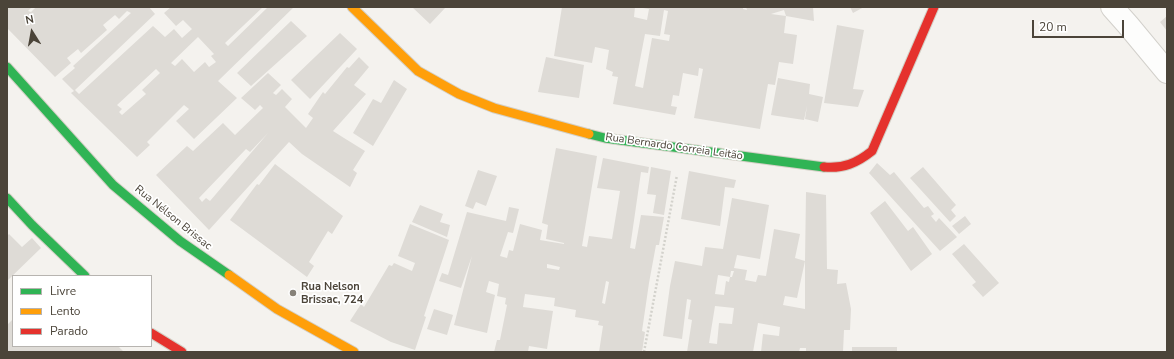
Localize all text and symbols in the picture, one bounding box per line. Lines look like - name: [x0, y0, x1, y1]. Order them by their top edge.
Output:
- north arrow: [12, 12, 52, 52]
- text: N: [24, 12, 35, 28]
- scale bar: [1034, 12, 1126, 38]
- text: 20 m: [1039, 19, 1067, 35]
- street label: Rua Bernardo Correia Leitão: [604, 131, 744, 163]
- street label: Rua Nélson Brissac: [132, 183, 214, 253]
- legend: [12, 275, 152, 347]
- place label: Rua Nelson Brissac, 724: [301, 280, 363, 306]
- text: Livre: [50, 283, 76, 299]
- marker: Rua Nelson Brissac, 724: [288, 288, 298, 298]
- text: Lento: [50, 303, 80, 319]
- text: Parado: [50, 323, 88, 339]

